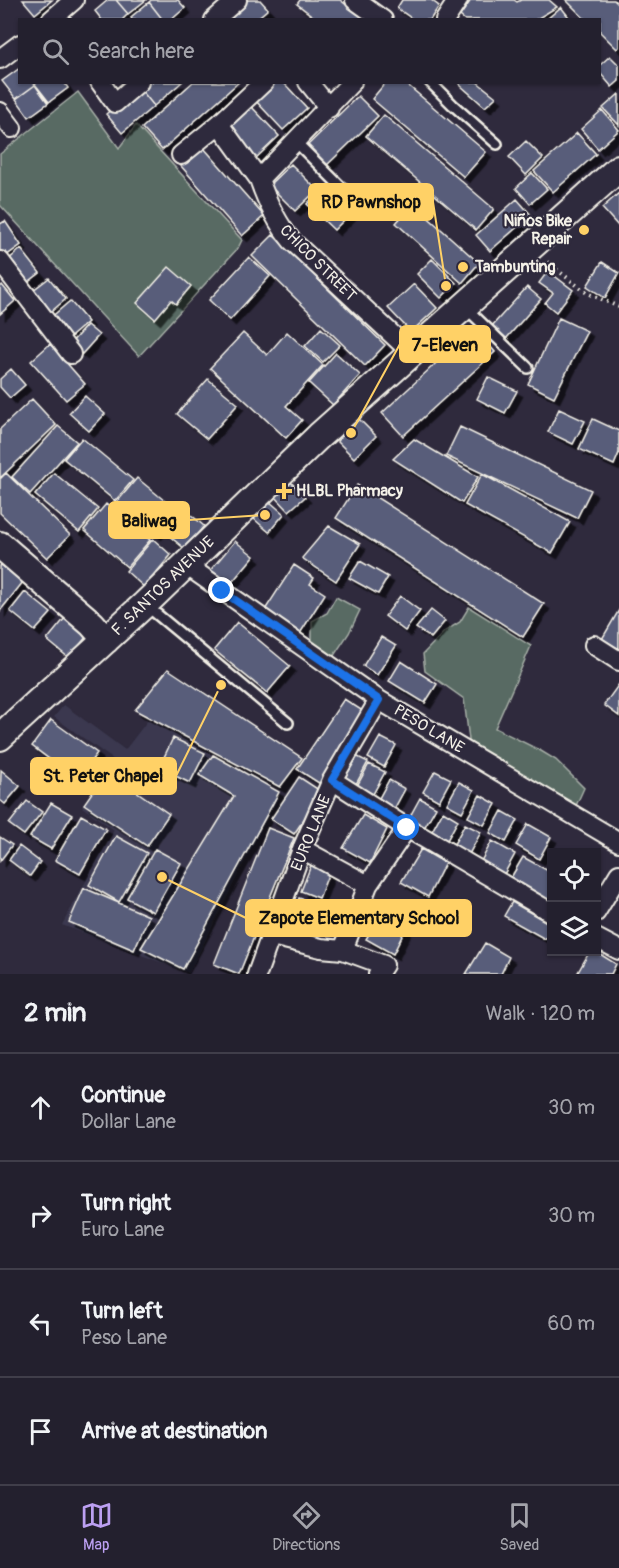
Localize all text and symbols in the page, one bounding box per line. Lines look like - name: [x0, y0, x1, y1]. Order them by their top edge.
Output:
- search box: [18, 18, 601, 84]
- icon: search: [39, 35, 72, 68]
- text: Search here: [87, 37, 194, 65]
- callout: RD Pawnshop: [309, 184, 433, 220]
- text: RD Pawnshop: [321, 191, 422, 214]
- place label: Niños Bike Repair: [503, 211, 573, 249]
- street label: CHICO STREET: [275, 220, 361, 306]
- marker: Niños Bike Repair: [577, 223, 591, 237]
- place label: Tambunting: [474, 257, 556, 277]
- marker: Tambunting: [456, 260, 470, 274]
- callout: 7-Eleven: [400, 326, 490, 362]
- text: 7-Eleven: [412, 334, 478, 357]
- place label: HLBL Pharmacy: [296, 481, 403, 501]
- marker: HLBL Pharmacy: [277, 484, 291, 498]
- callout: Baliwag: [109, 502, 189, 538]
- text: Baliwag: [121, 510, 177, 533]
- street label: F. SANTOS AVENUE: [107, 532, 219, 640]
- route end: [208, 577, 234, 603]
- street label: PESO LANE: [390, 700, 468, 758]
- callout: St. Peter Chapel: [31, 758, 176, 794]
- text: St. Peter Chapel: [43, 765, 163, 788]
- street label: EURO LANE: [287, 792, 335, 874]
- route start: [393, 814, 419, 840]
- map controls: [547, 848, 601, 956]
- button: locate: [547, 848, 601, 902]
- callout: Zapote Elementary School: [246, 900, 471, 936]
- button: layers: [547, 902, 601, 956]
- text: Zapote Elementary School: [258, 907, 460, 930]
- text: 2 min: [24, 997, 86, 1029]
- text: Walk · 120 m: [486, 1001, 595, 1026]
- text: Continue: [81, 1081, 165, 1109]
- icon: ahead: [24, 1091, 57, 1124]
- text: 30 m: [548, 1095, 595, 1120]
- text: Dollar Lane: [81, 1109, 176, 1134]
- text: Turn right: [81, 1189, 171, 1217]
- icon: right: [24, 1199, 57, 1232]
- text: 30 m: [548, 1203, 595, 1228]
- text: Euro Lane: [81, 1217, 164, 1242]
- text: Turn left: [81, 1297, 163, 1325]
- icon: left: [24, 1307, 57, 1340]
- text: 60 m: [548, 1311, 595, 1336]
- text: Peso Lane: [81, 1325, 167, 1350]
- icon: arrive: [24, 1415, 57, 1448]
- text: Arrive at destination: [81, 1417, 267, 1445]
- tab: Map: [80, 1499, 113, 1555]
- tab: Directions: [272, 1499, 340, 1555]
- tab: Saved: [500, 1499, 539, 1555]

